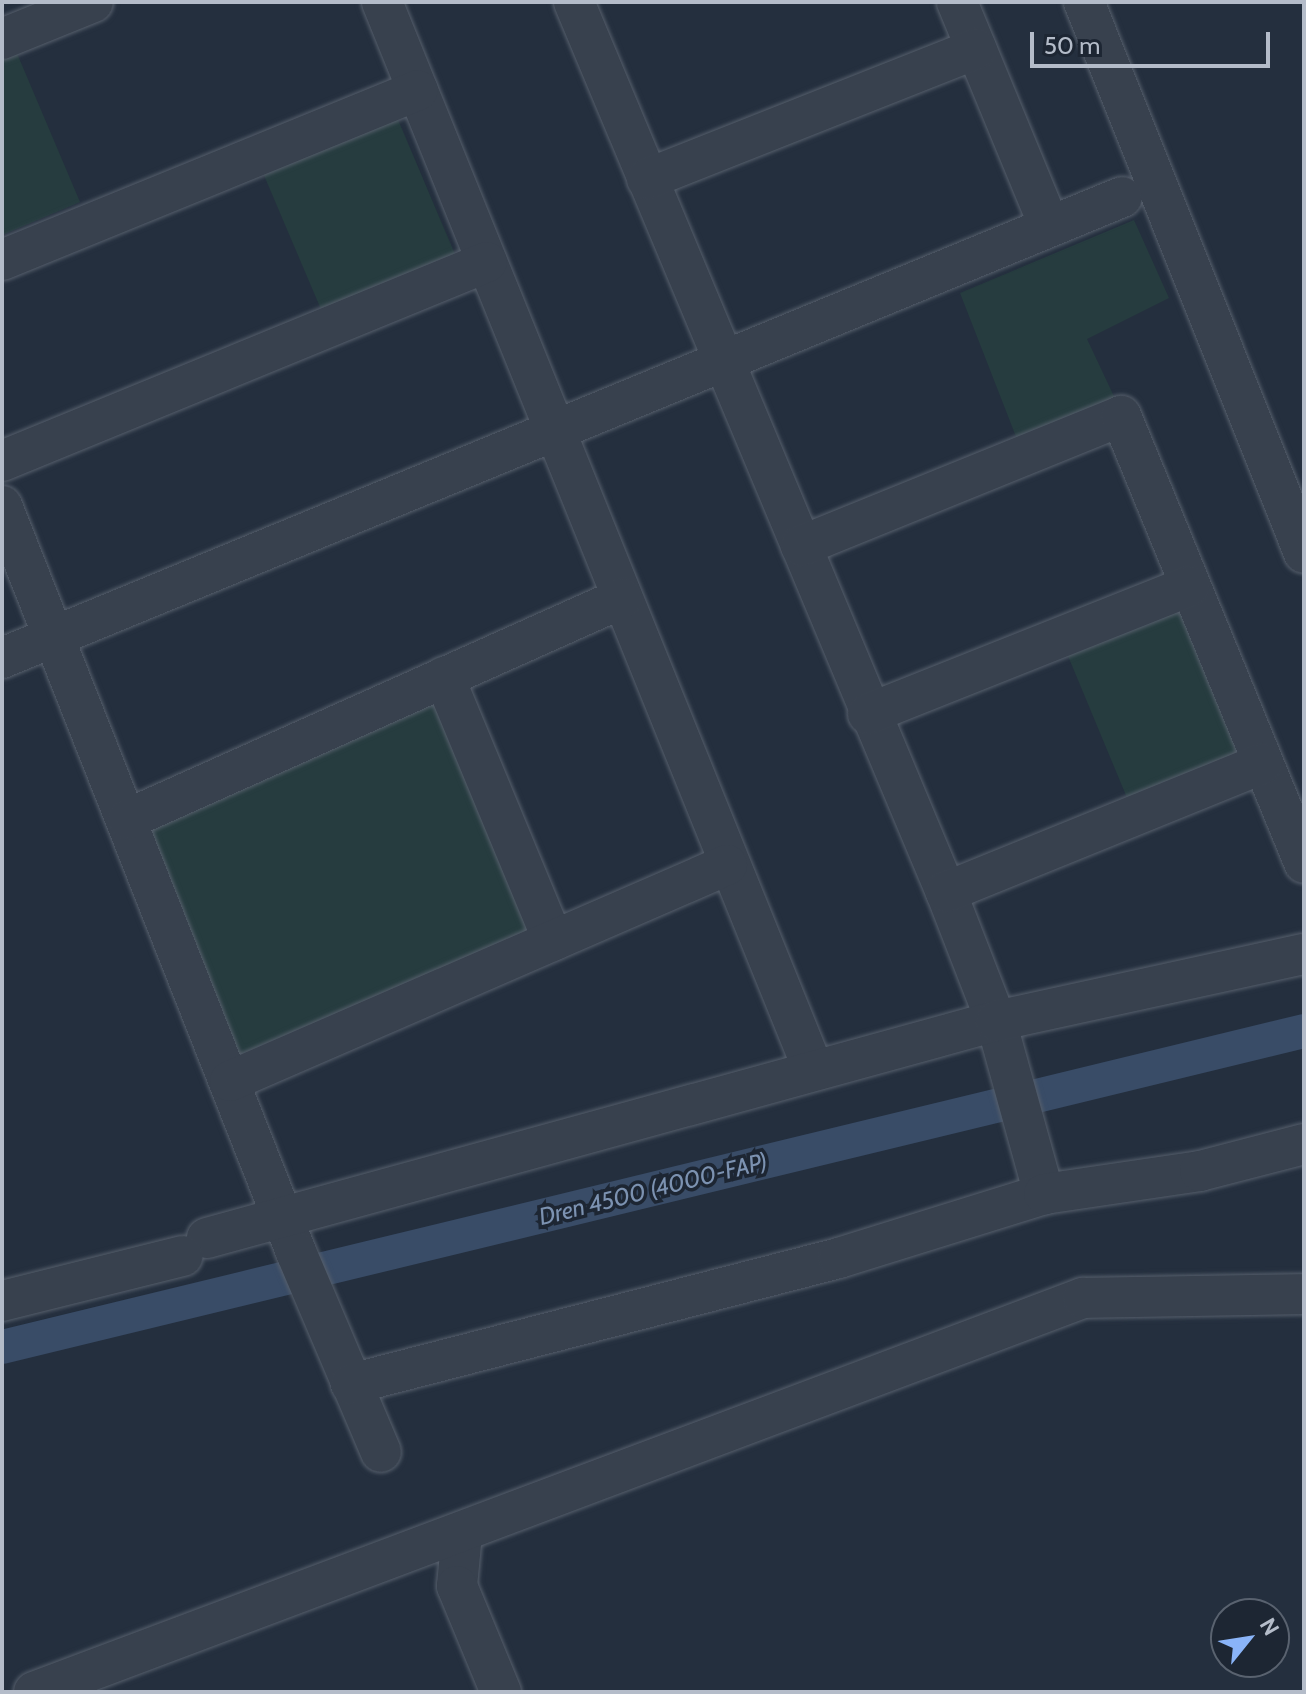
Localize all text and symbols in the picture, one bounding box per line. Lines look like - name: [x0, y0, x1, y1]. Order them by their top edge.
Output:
- scale bar: [1034, 16, 1274, 66]
- text: 50 m: [1044, 31, 1100, 60]
- water label: Dren 4500 (4000-FAP): [536, 1147, 770, 1231]
- north arrow: [1210, 1598, 1290, 1678]
- text: N: [1254, 1613, 1285, 1640]

